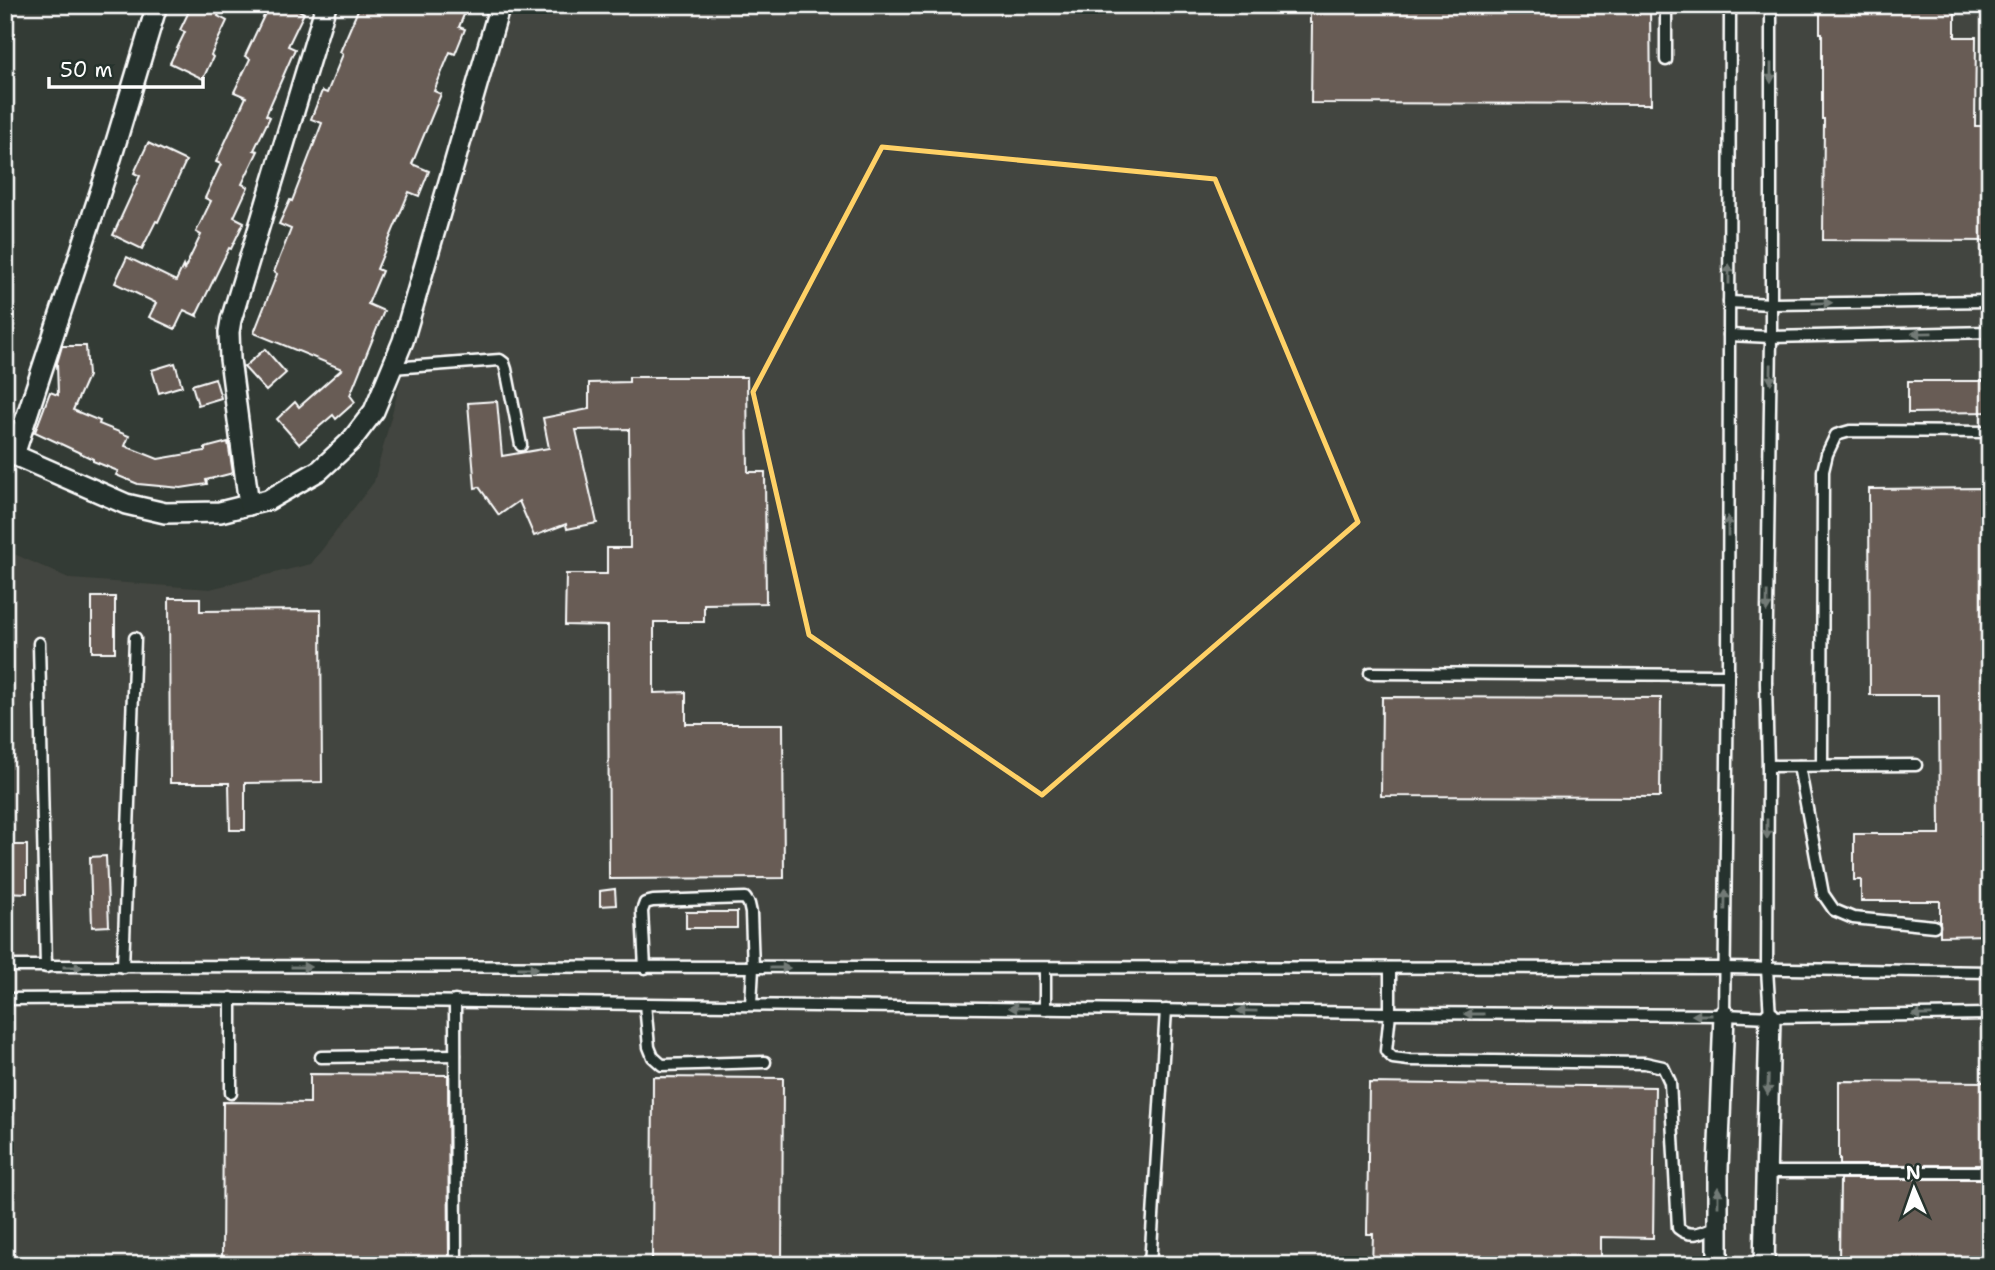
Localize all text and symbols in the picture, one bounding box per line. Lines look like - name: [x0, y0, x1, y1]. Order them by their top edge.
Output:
- scale bar: [49, 46, 203, 90]
- text: 50 m: [60, 56, 113, 84]
- one-way arrow: [1765, 63, 1777, 85]
- one-way arrow: [1723, 262, 1735, 284]
- one-way arrow: [1811, 297, 1833, 309]
- one-way arrow: [1910, 328, 1932, 339]
- one-way arrow: [1765, 364, 1777, 386]
- one-way arrow: [1722, 514, 1734, 536]
- one-way arrow: [1761, 591, 1773, 613]
- one-way arrow: [1762, 819, 1773, 841]
- one-way arrow: [1719, 889, 1731, 911]
- one-way arrow: [63, 961, 85, 973]
- one-way arrow: [290, 961, 312, 973]
- one-way arrow: [518, 962, 540, 974]
- one-way arrow: [770, 962, 792, 974]
- one-way arrow: [1008, 1002, 1030, 1014]
- one-way arrow: [1235, 1005, 1257, 1017]
- one-way arrow: [1463, 1008, 1485, 1020]
- one-way arrow: [1690, 1009, 1712, 1021]
- one-way arrow: [1910, 1009, 1932, 1021]
- one-way arrow: [1762, 1075, 1773, 1097]
- north arrow: [1880, 1154, 1950, 1224]
- text: N: [1905, 1160, 1921, 1185]
- one-way arrow: [1712, 1185, 1724, 1207]

